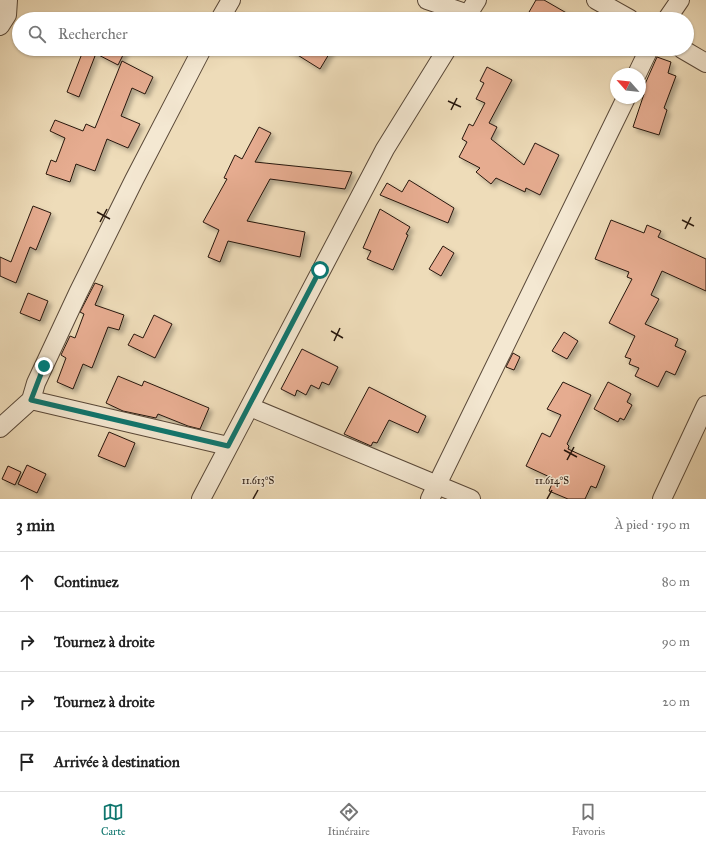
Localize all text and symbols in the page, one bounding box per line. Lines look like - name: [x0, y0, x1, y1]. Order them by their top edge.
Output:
- search box: [12, 12, 694, 56]
- icon: search: [26, 23, 48, 45]
- text: Rechercher: [58, 25, 128, 43]
- north arrow: [610, 68, 646, 104]
- route start: [311, 261, 329, 279]
- route end: [35, 357, 53, 375]
- text: 11.613°S: [242, 475, 274, 487]
- text: 11.614°S: [535, 475, 569, 487]
- text: 3 min: [16, 515, 55, 536]
- text: À pied · 190 m: [615, 517, 690, 533]
- icon: ahead: [16, 571, 38, 593]
- text: Continuez: [54, 573, 119, 591]
- text: 80 m: [662, 574, 690, 590]
- icon: right: [16, 631, 38, 653]
- text: Tournez à droite: [54, 633, 155, 651]
- text: 90 m: [662, 634, 690, 650]
- icon: right: [16, 691, 38, 713]
- text: Tournez à droite: [54, 693, 155, 711]
- text: 20 m: [662, 694, 690, 710]
- icon: arrive: [16, 751, 38, 773]
- text: Arrivée à destination: [54, 753, 180, 771]
- tab: Carte: [101, 801, 126, 838]
- tab: Itinéraire: [327, 801, 370, 838]
- tab: Favoris: [572, 801, 605, 838]

